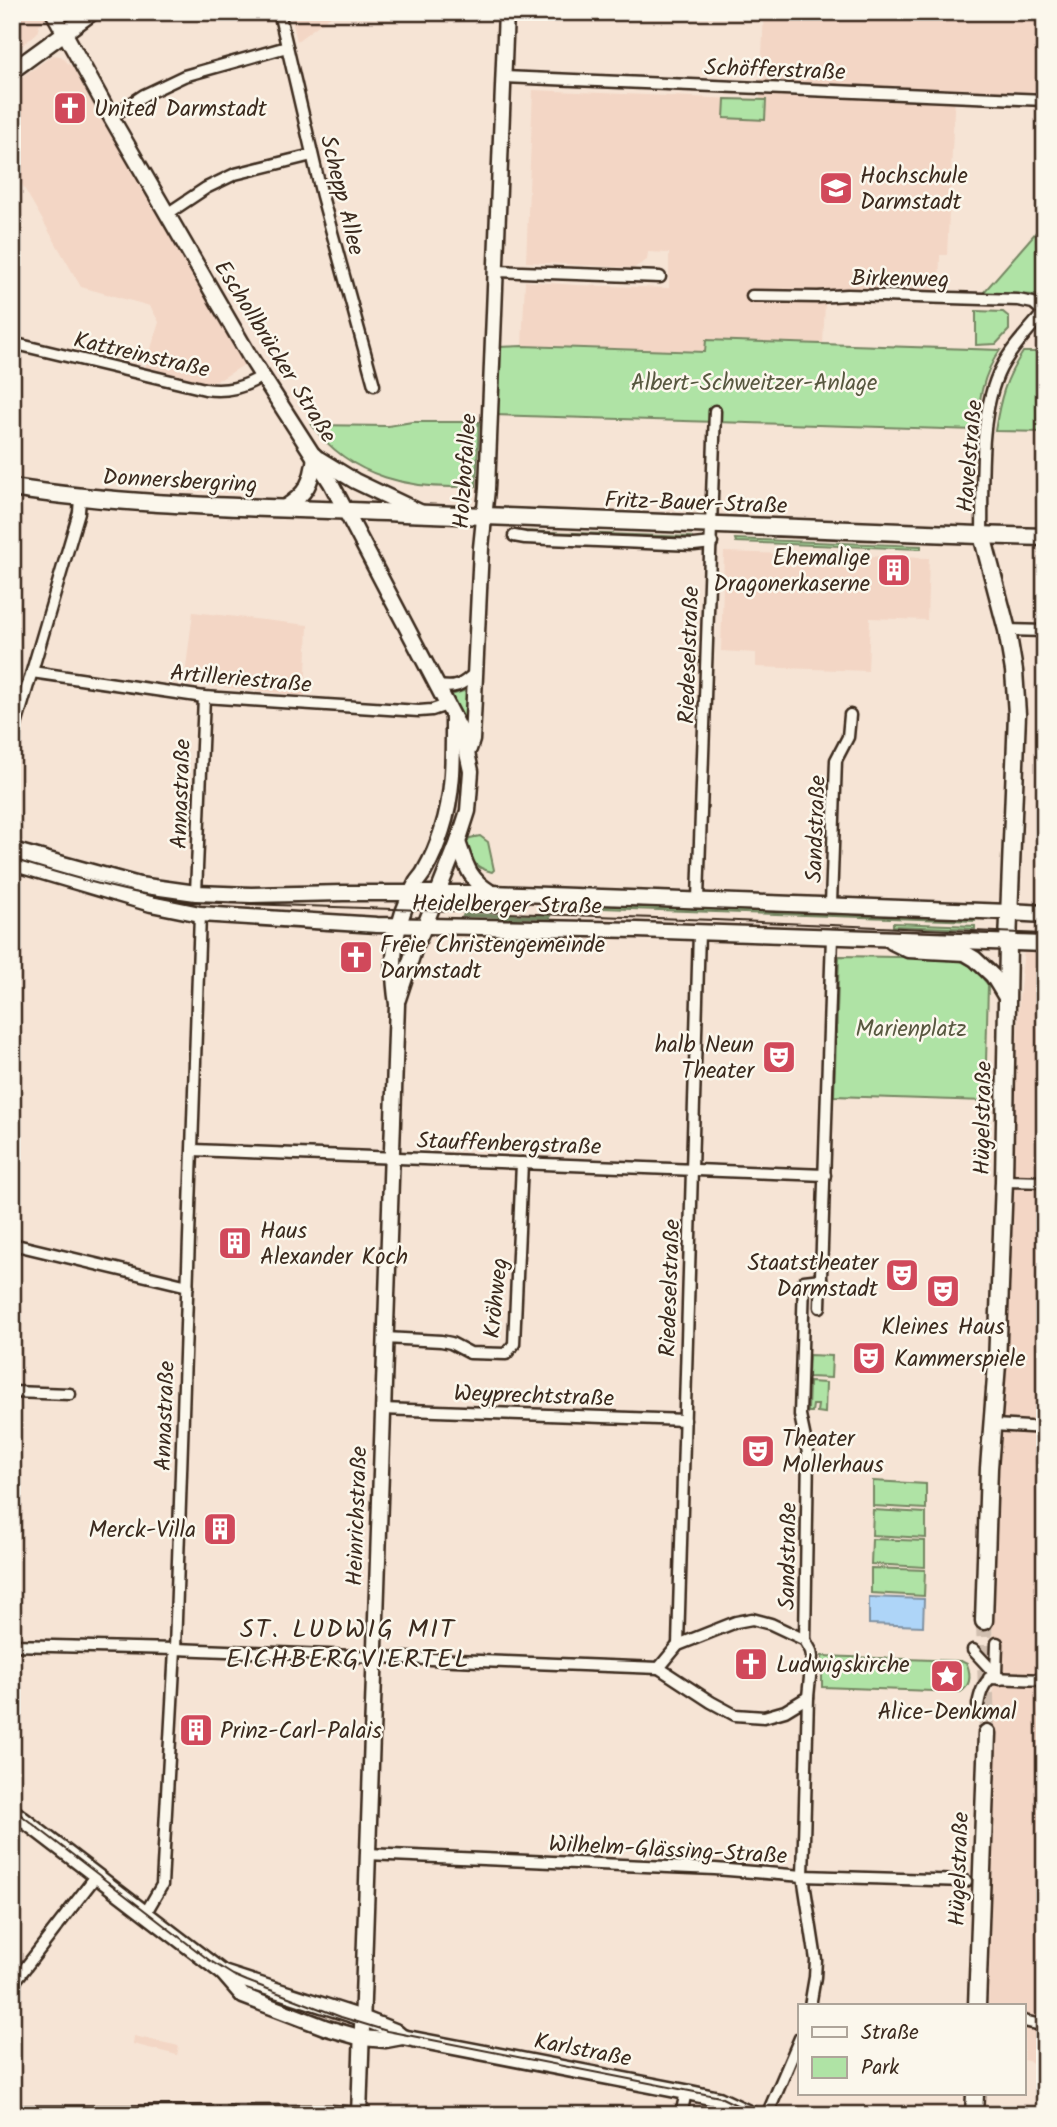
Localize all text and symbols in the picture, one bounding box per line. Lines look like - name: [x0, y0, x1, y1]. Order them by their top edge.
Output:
- street label: Schöfferstraße: [704, 51, 846, 91]
- church icon: United Darmstadt: [51, 89, 89, 127]
- place label: United Darmstadt: [94, 92, 268, 128]
- street label: Schepp Allee: [309, 132, 373, 259]
- place label: Hochschule Darmstadt: [860, 159, 968, 221]
- school or university icon: Hochschule Darmstadt: [817, 169, 855, 207]
- street label: Eschollbrücker Straße: [203, 254, 345, 451]
- street label: Birkenweg: [851, 261, 949, 299]
- street label: Kattreinstraße: [70, 323, 213, 389]
- park label: Albert-Schweitzer-Anlage: [631, 366, 877, 402]
- street label: Havelstraße: [948, 398, 994, 514]
- street label: Holzhofallee: [444, 412, 488, 530]
- street label: Donnersbergring: [102, 460, 258, 504]
- street label: Fritz-Bauer-Straße: [604, 483, 788, 525]
- place label: Ehemalige Dragonerkaserne: [713, 541, 870, 603]
- building icon: Ehemalige Dragonerkaserne: [875, 551, 913, 589]
- street label: Riedeselstraße: [670, 586, 710, 725]
- street label: Artilleriestraße: [169, 656, 313, 704]
- street label: Annastraße: [162, 738, 202, 850]
- street label: Sandstraße: [797, 775, 837, 883]
- street label: Heidelberger Straße: [412, 886, 602, 926]
- place label: Freie Christengemeinde Darmstadt: [380, 928, 605, 990]
- church icon: Freie Christengemeinde Darmstadt: [337, 938, 375, 976]
- park label: Marienplatz: [855, 1012, 967, 1048]
- place label: halb Neun Theater: [655, 1028, 755, 1090]
- theatre icon: halb Neun Theater: [760, 1038, 798, 1076]
- street label: Hügelstraße: [965, 1061, 1003, 1175]
- street label: Stauffenbergstraße: [416, 1124, 602, 1166]
- place label: Haus Alexander Koch: [260, 1214, 408, 1276]
- street label: Riedeselstraße: [651, 1219, 691, 1358]
- building icon: Haus Alexander Koch: [216, 1224, 254, 1262]
- place label: Staatstheater Darmstadt: [747, 1246, 879, 1308]
- street label: Kröhweg: [475, 1256, 519, 1340]
- theatre icon: Staatstheater Darmstadt: [883, 1256, 921, 1294]
- theatre icon: Kleines Haus: [924, 1272, 962, 1310]
- place label: Kleines Haus: [881, 1310, 1005, 1346]
- theatre icon: Kammerspiele: [850, 1339, 888, 1377]
- place label: Kammerspiele: [894, 1342, 1026, 1378]
- street label: Annastraße: [146, 1360, 186, 1472]
- street label: Weyprechtstraße: [453, 1376, 615, 1418]
- place label: Theater Mollerhaus: [782, 1422, 884, 1484]
- theatre icon: Theater Mollerhaus: [739, 1432, 777, 1470]
- street label: Heinrichstraße: [338, 1445, 378, 1587]
- street label: Sandstraße: [770, 1502, 808, 1610]
- building icon: Merck-Villa: [201, 1510, 239, 1548]
- place label: Merck-Villa: [89, 1513, 196, 1549]
- district label: ST. LUDWIG MIT EICHBERGVIERTEL: [226, 1609, 470, 1681]
- church icon: Ludwigskirche: [732, 1645, 770, 1683]
- place label: Ludwigskirche: [776, 1648, 910, 1684]
- place icon: Alice-Denkmal: [928, 1657, 966, 1695]
- place label: Alice-Denkmal: [877, 1695, 1017, 1731]
- building icon: Prinz-Carl-Palais: [177, 1711, 215, 1749]
- place label: Prinz-Carl-Palais: [220, 1714, 382, 1750]
- street label: Hügelstraße: [940, 1811, 980, 1927]
- street label: Wilhelm-Glässing-Straße: [548, 1827, 788, 1875]
- legend: [798, 2004, 1026, 2096]
- text: Straße: [861, 2017, 919, 2050]
- street label: Karlstraße: [531, 2024, 634, 2078]
- text: Park: [861, 2052, 899, 2085]

